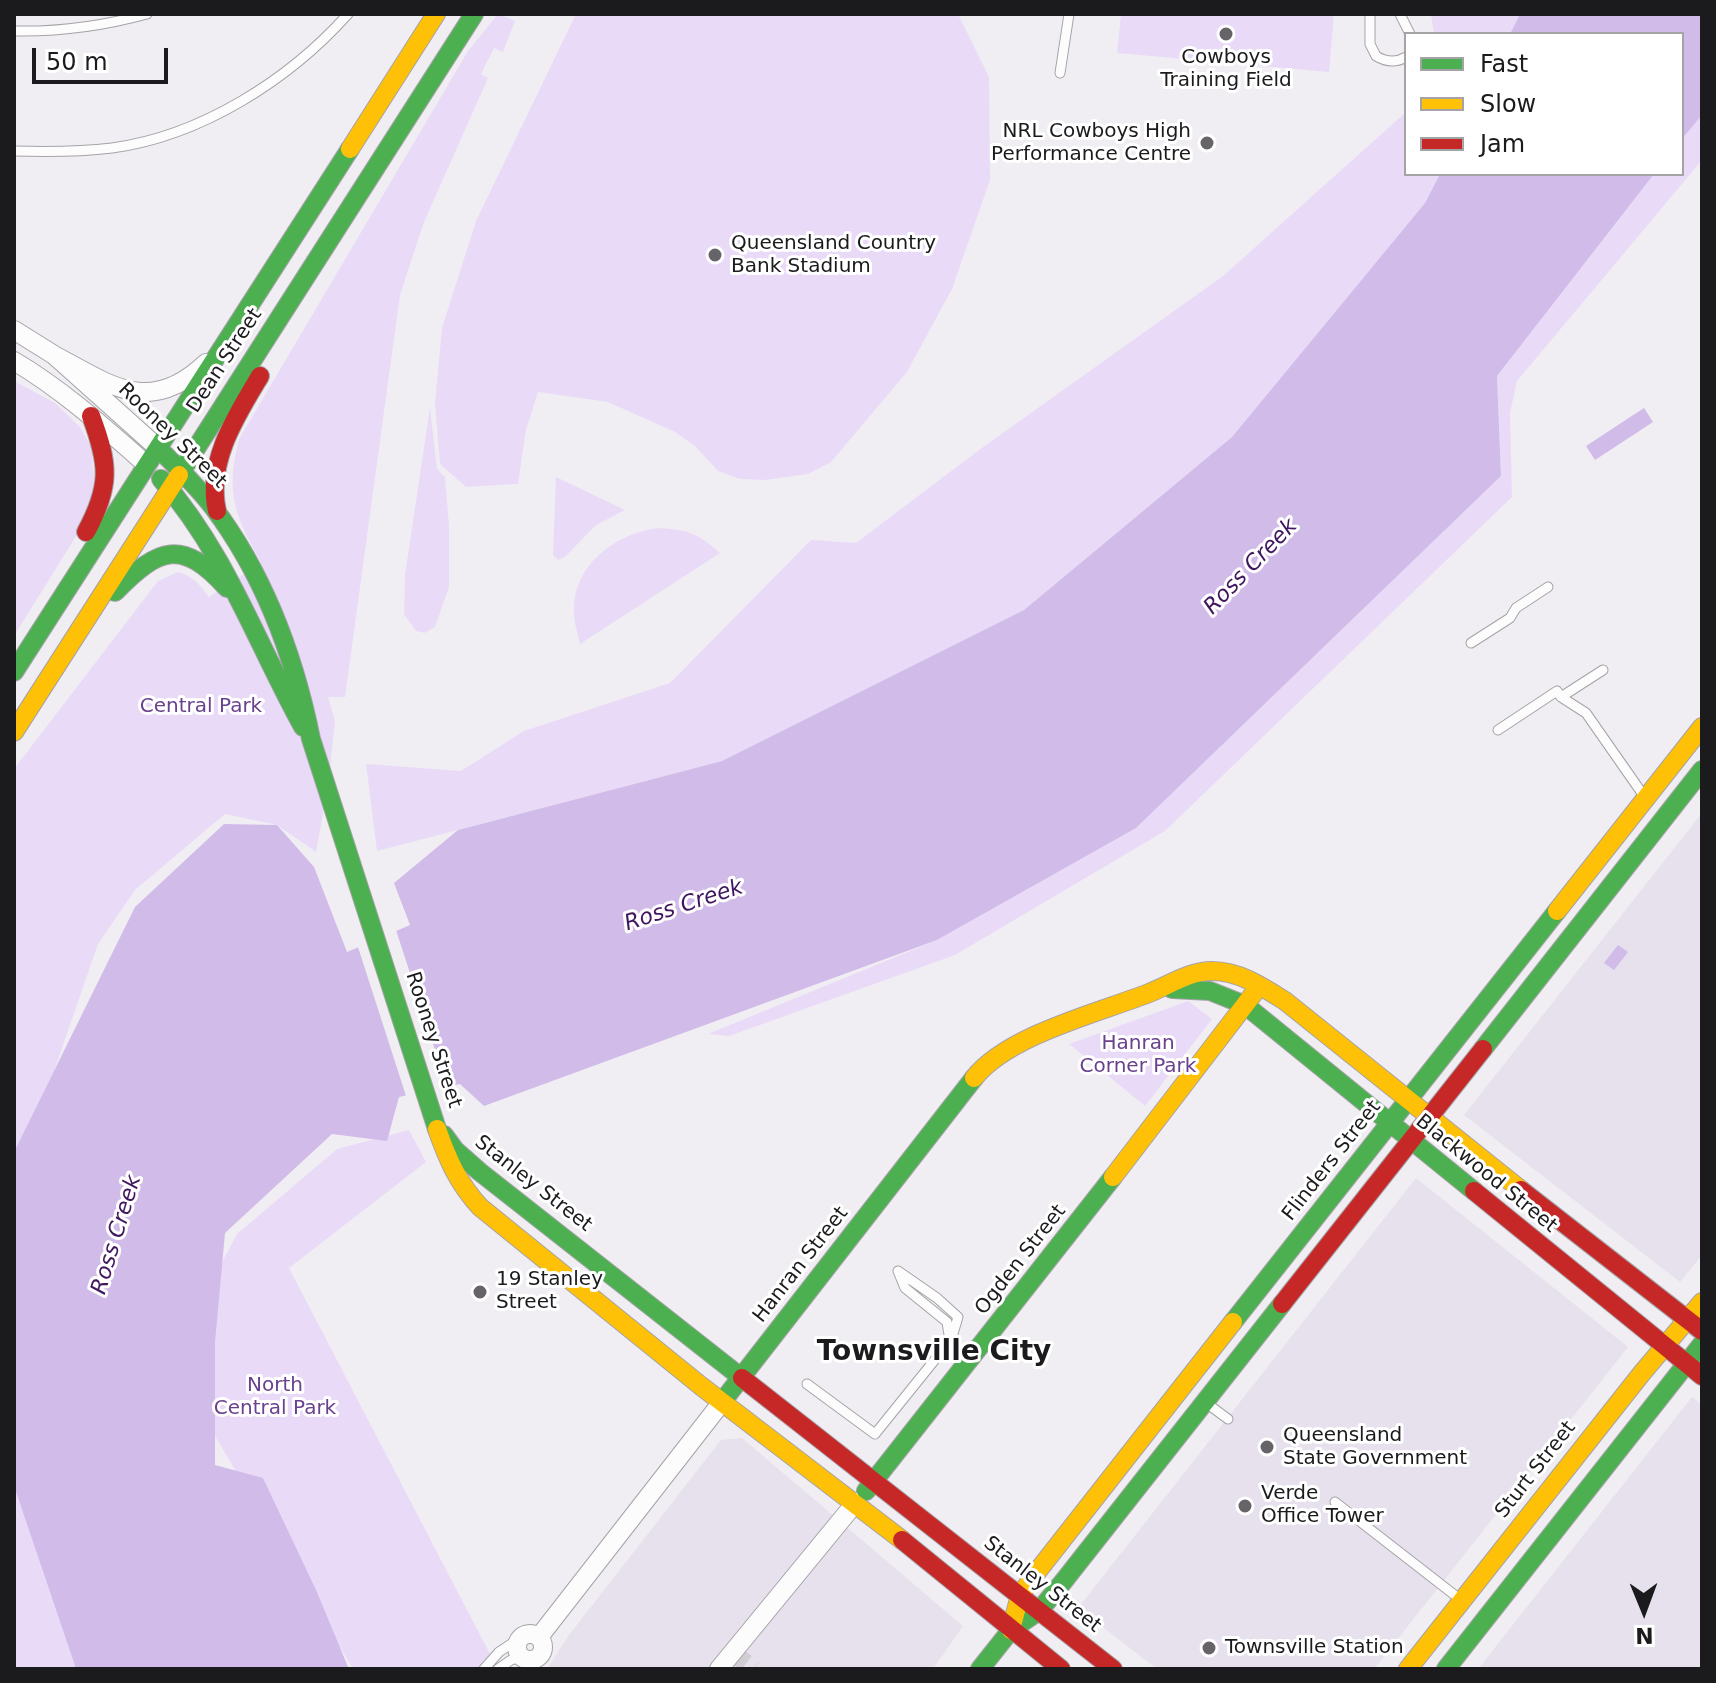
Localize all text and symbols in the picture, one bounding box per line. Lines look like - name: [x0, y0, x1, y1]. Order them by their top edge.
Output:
- marker: Cowboys Training Field: [1217, 25, 1235, 43]
- scale bar: [36, 32, 172, 82]
- legend: [1404, 32, 1684, 176]
- place label: Cowboys Training Field: [1160, 46, 1292, 93]
- text: 50 m: [46, 48, 108, 76]
- text: Fast: [1480, 50, 1528, 78]
- text: Slow: [1480, 90, 1536, 118]
- place label: NRL Cowboys High Performance Centre: [991, 120, 1191, 167]
- text: Jam: [1480, 130, 1525, 158]
- marker: NRL Cowboys High Performance Centre: [1198, 134, 1216, 152]
- place label: Queensland Country Bank Stadium: [731, 232, 936, 279]
- marker: Queensland Country Bank Stadium: [706, 246, 724, 264]
- street label: Dean Street: [182, 304, 268, 418]
- street label: Rooney Street: [113, 378, 231, 494]
- water label: Ross Creek: [1199, 514, 1303, 620]
- park label: Central Park: [140, 695, 262, 719]
- water label: Ross Creek: [621, 874, 747, 938]
- street label: Rooney Street: [400, 969, 466, 1111]
- park label: Hanran Corner Park: [1080, 1032, 1196, 1079]
- street label: Flinders Street: [1278, 1096, 1386, 1226]
- street label: Blackwood Street: [1411, 1110, 1561, 1238]
- street label: Stanley Street: [470, 1131, 596, 1237]
- water label: Ross Creek: [86, 1172, 148, 1298]
- street label: Ogden Street: [971, 1200, 1071, 1320]
- street label: Hanran Street: [748, 1202, 854, 1328]
- place label: 19 Stanley Street: [496, 1268, 603, 1315]
- marker: 19 Stanley Street: [471, 1283, 489, 1301]
- district label: Townsville City: [817, 1336, 1051, 1370]
- park label: North Central Park: [214, 1374, 336, 1421]
- street label: Sturt Street: [1491, 1417, 1581, 1523]
- place label: Queensland State Government: [1283, 1424, 1467, 1471]
- marker: Queensland State Government: [1258, 1438, 1276, 1456]
- place label: Verde Office Tower: [1261, 1482, 1384, 1529]
- marker: Verde Office Tower: [1236, 1497, 1254, 1515]
- street label: Stanley Street: [979, 1532, 1105, 1638]
- north arrow: [1604, 1571, 1684, 1651]
- text: N: [1635, 1623, 1654, 1648]
- place label: Townsville Station: [1225, 1636, 1404, 1660]
- marker: Townsville Station: [1200, 1639, 1218, 1657]

